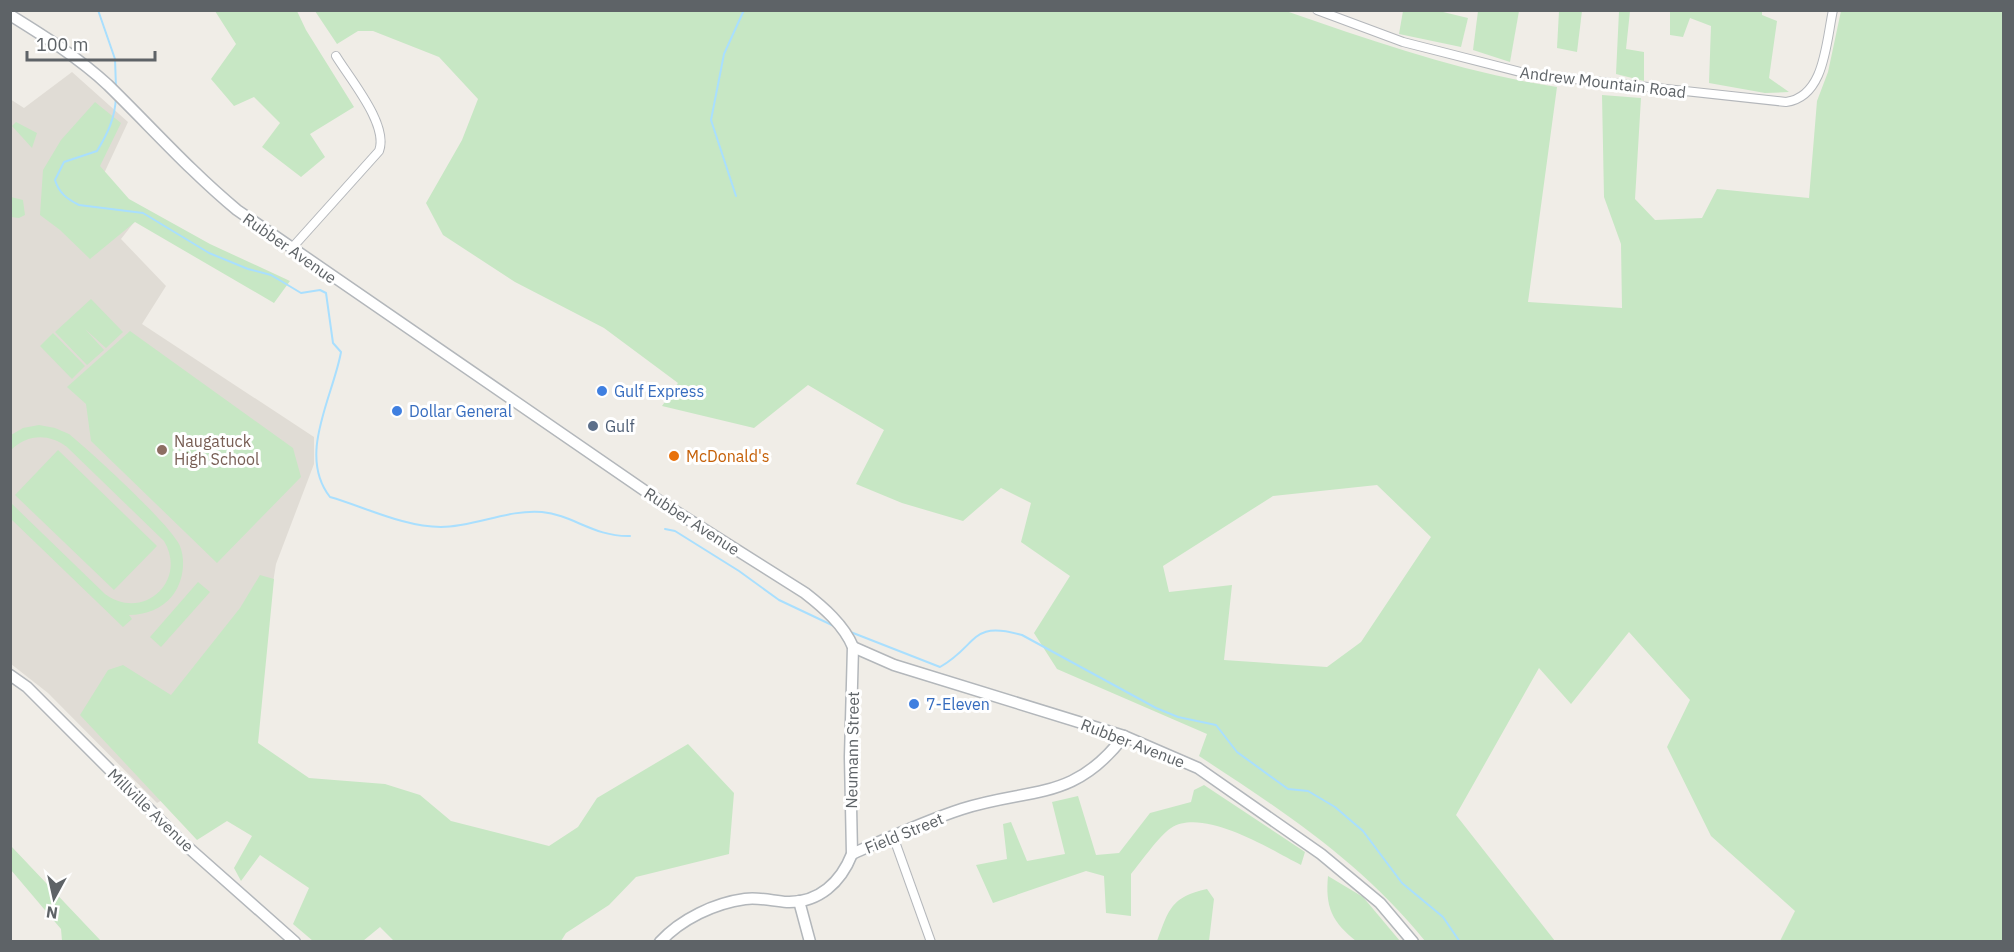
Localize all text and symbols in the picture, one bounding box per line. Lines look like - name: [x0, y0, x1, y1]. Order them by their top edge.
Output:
- scale bar: [27, 24, 154, 62]
- text: 100 m: [36, 33, 88, 56]
- street label: Andrew Mountain Road: [1519, 62, 1687, 102]
- street label: Rubber Avenue: [239, 208, 341, 288]
- place label: Gulf Express: [614, 381, 704, 401]
- marker: Gulf Express: [595, 384, 609, 398]
- place label: Dollar General: [409, 401, 512, 421]
- marker: Dollar General: [390, 404, 404, 418]
- place label: Gulf: [605, 416, 635, 436]
- marker: Gulf: [586, 419, 600, 433]
- place label: Naugatuck High School: [174, 431, 259, 469]
- marker: Naugatuck High School: [155, 443, 169, 457]
- place label: McDonald's: [686, 446, 770, 466]
- marker: McDonald's: [667, 449, 681, 463]
- street label: Rubber Avenue: [641, 483, 744, 559]
- street label: Neumann Street: [841, 691, 863, 809]
- place label: 7-Eleven: [926, 694, 990, 714]
- marker: 7-Eleven: [907, 697, 921, 711]
- street label: Rubber Avenue: [1078, 714, 1188, 772]
- street label: Millville Avenue: [104, 764, 198, 856]
- street label: Field Street: [862, 808, 946, 858]
- north arrow: [24, 868, 84, 928]
- text: N: [45, 902, 59, 924]

